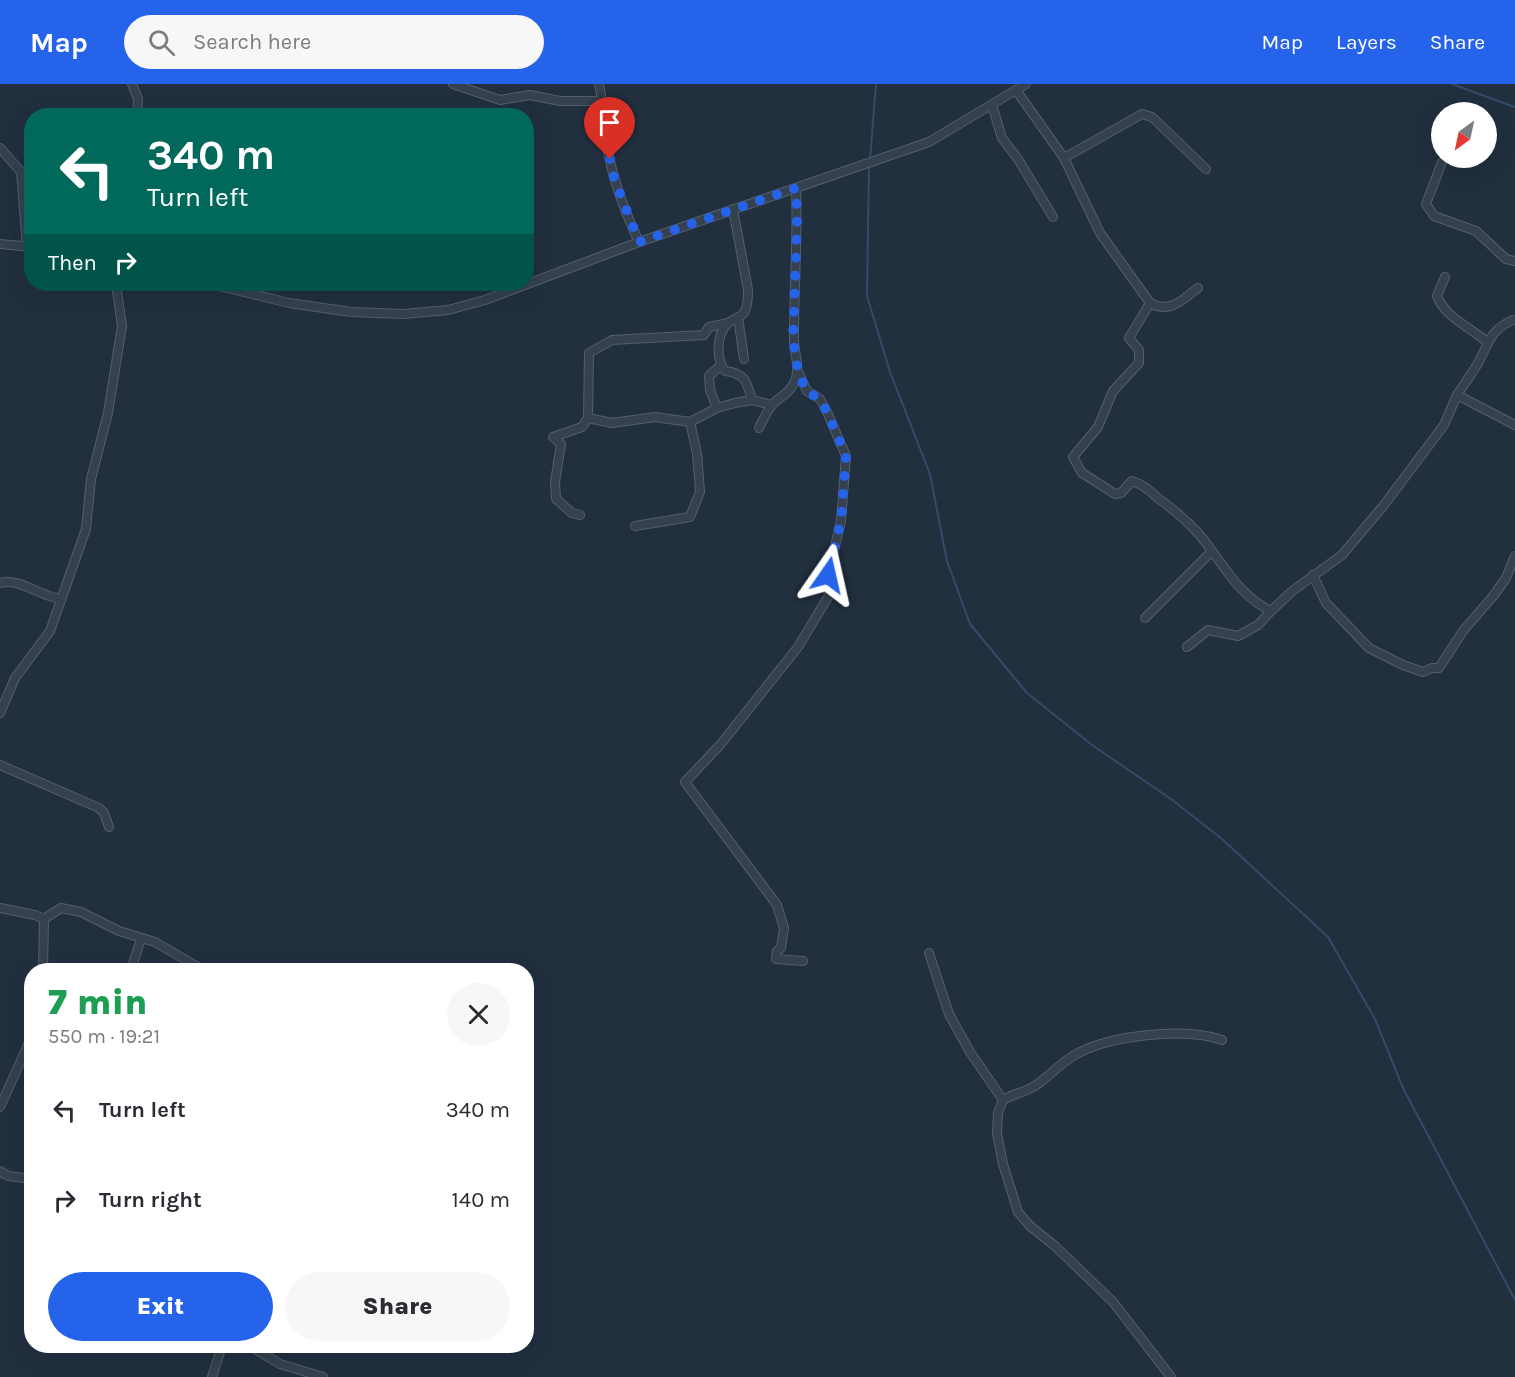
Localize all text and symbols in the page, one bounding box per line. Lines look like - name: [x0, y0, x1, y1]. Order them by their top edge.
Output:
- search box: [124, 15, 544, 69]
- text: Map: [30, 26, 88, 59]
- icon: search: [145, 26, 178, 59]
- text: Search here: [193, 29, 311, 55]
- text: Map: [1261, 30, 1303, 54]
- text: Layers: [1336, 30, 1397, 54]
- text: Share: [1430, 30, 1485, 54]
- pin: [584, 97, 635, 159]
- north arrow: [1431, 102, 1497, 168]
- map controls: [1431, 102, 1497, 168]
- icon: arrive: [593, 106, 626, 139]
- text: 340 m: [147, 130, 275, 180]
- icon: left: [48, 132, 126, 210]
- text: Turn left: [147, 181, 248, 213]
- icon: right: [109, 246, 142, 279]
- text: Then: [48, 250, 97, 276]
- position arrow: [796, 543, 860, 607]
- text: 7 min: [48, 981, 147, 1023]
- button: close: [447, 983, 510, 1046]
- text: 550 m · 19:21: [48, 1025, 160, 1048]
- icon: left: [48, 1094, 81, 1127]
- text: Turn left: [99, 1097, 186, 1123]
- text: 340 m: [446, 1097, 510, 1123]
- icon: right: [48, 1184, 81, 1217]
- text: Turn right: [99, 1187, 202, 1213]
- text: 140 m: [452, 1187, 510, 1213]
- button: Exit: [48, 1272, 273, 1341]
- button: Share: [285, 1272, 510, 1341]

